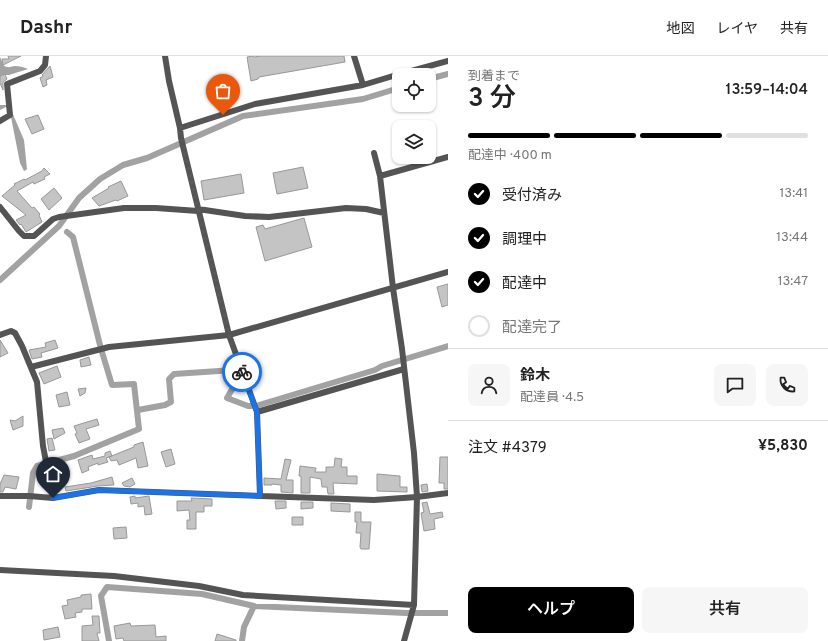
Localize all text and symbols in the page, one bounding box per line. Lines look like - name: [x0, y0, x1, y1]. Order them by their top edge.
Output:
- text: Dashr: [20, 16, 72, 40]
- text: 地図: [666, 21, 694, 38]
- text: レイヤ: [716, 21, 758, 38]
- text: 共有: [780, 21, 808, 38]
- map controls: [392, 68, 436, 164]
- button: locate: [392, 68, 436, 112]
- text: 到着まで: [468, 69, 520, 85]
- pin: [206, 74, 240, 115]
- icon: bag: [212, 80, 234, 102]
- text: 13:59–14:04: [726, 81, 808, 100]
- text: 3 分: [468, 83, 516, 116]
- button: layers: [392, 120, 436, 164]
- text: 配達中 · 400 m: [468, 148, 552, 164]
- icon: check: [468, 183, 490, 205]
- text: 13:41: [779, 186, 808, 202]
- text: 受付済み: [502, 187, 562, 206]
- icon: check: [468, 227, 490, 249]
- text: 13:44: [776, 230, 808, 246]
- text: 調理中: [502, 231, 547, 250]
- icon: check: [468, 271, 490, 293]
- text: 13:47: [778, 274, 808, 290]
- text: 配達中: [502, 275, 547, 294]
- text: 配達完了: [502, 319, 562, 338]
- courier: [222, 352, 262, 392]
- icon: bike: [231, 361, 253, 383]
- button: person: [468, 364, 510, 406]
- button: chat: [714, 364, 756, 406]
- button: phone: [766, 364, 808, 406]
- text: 鈴木: [520, 367, 550, 386]
- text: 配達員 · 4.5: [520, 390, 584, 406]
- text: ¥5,830: [758, 437, 808, 456]
- text: 注文 #4379: [468, 439, 547, 458]
- pin: [36, 457, 70, 498]
- icon: home: [42, 463, 64, 485]
- button: ヘルプ: [468, 587, 634, 633]
- button: 共有: [642, 587, 808, 633]

